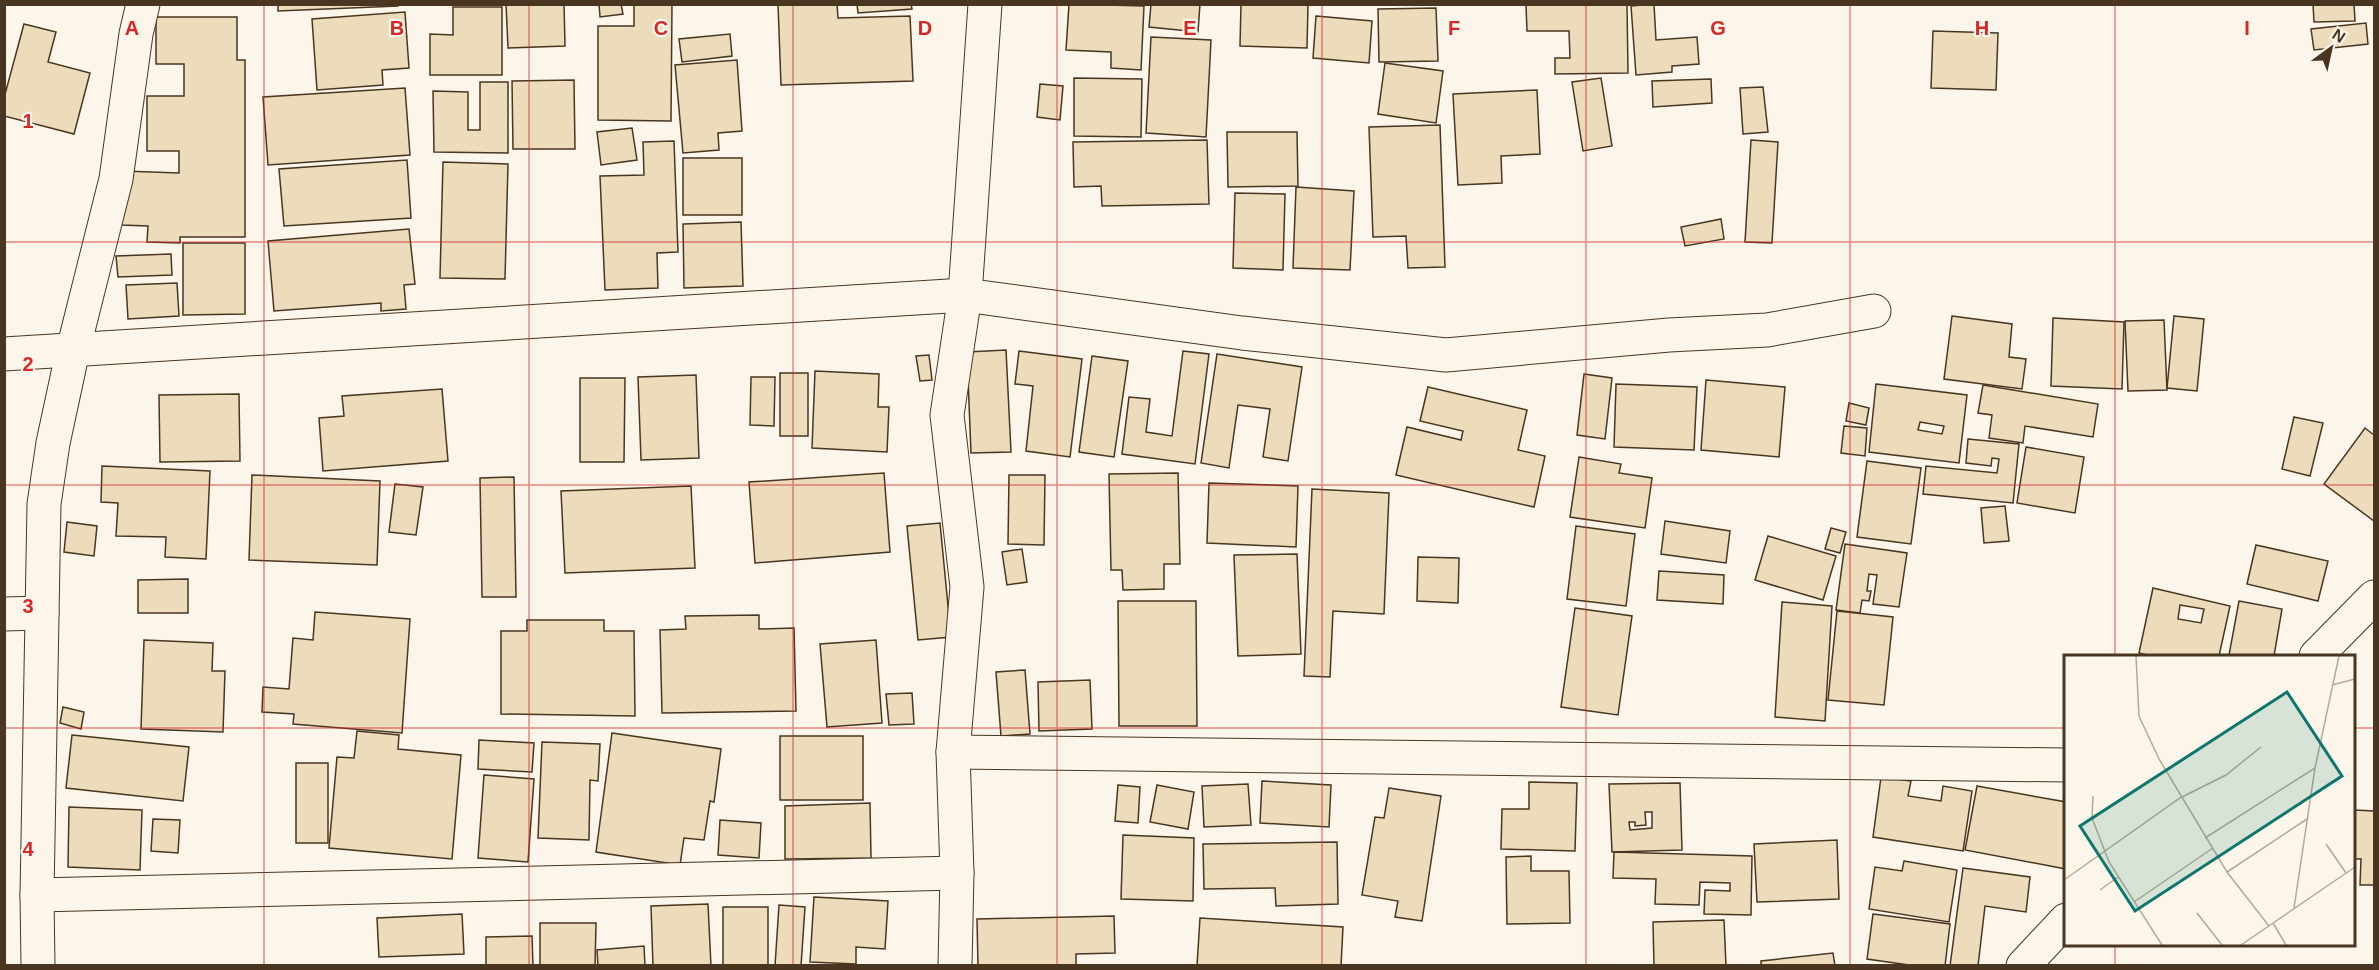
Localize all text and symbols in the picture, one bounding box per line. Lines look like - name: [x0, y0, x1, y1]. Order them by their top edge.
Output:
- text: A: [125, 17, 139, 39]
- text: B: [390, 17, 404, 39]
- text: C: [654, 17, 668, 39]
- text: D: [918, 17, 932, 39]
- text: E: [1183, 17, 1197, 39]
- text: F: [1448, 17, 1460, 39]
- text: G: [1710, 17, 1726, 39]
- text: H: [1975, 17, 1989, 39]
- text: I: [2244, 17, 2250, 39]
- north arrow: [2301, 18, 2361, 78]
- text: N: [2329, 26, 2348, 46]
- text: 1: [22, 110, 34, 132]
- text: 2: [22, 353, 34, 375]
- text: 3: [22, 595, 34, 617]
- inset map: [2064, 655, 2355, 946]
- text: 4: [22, 838, 34, 860]

